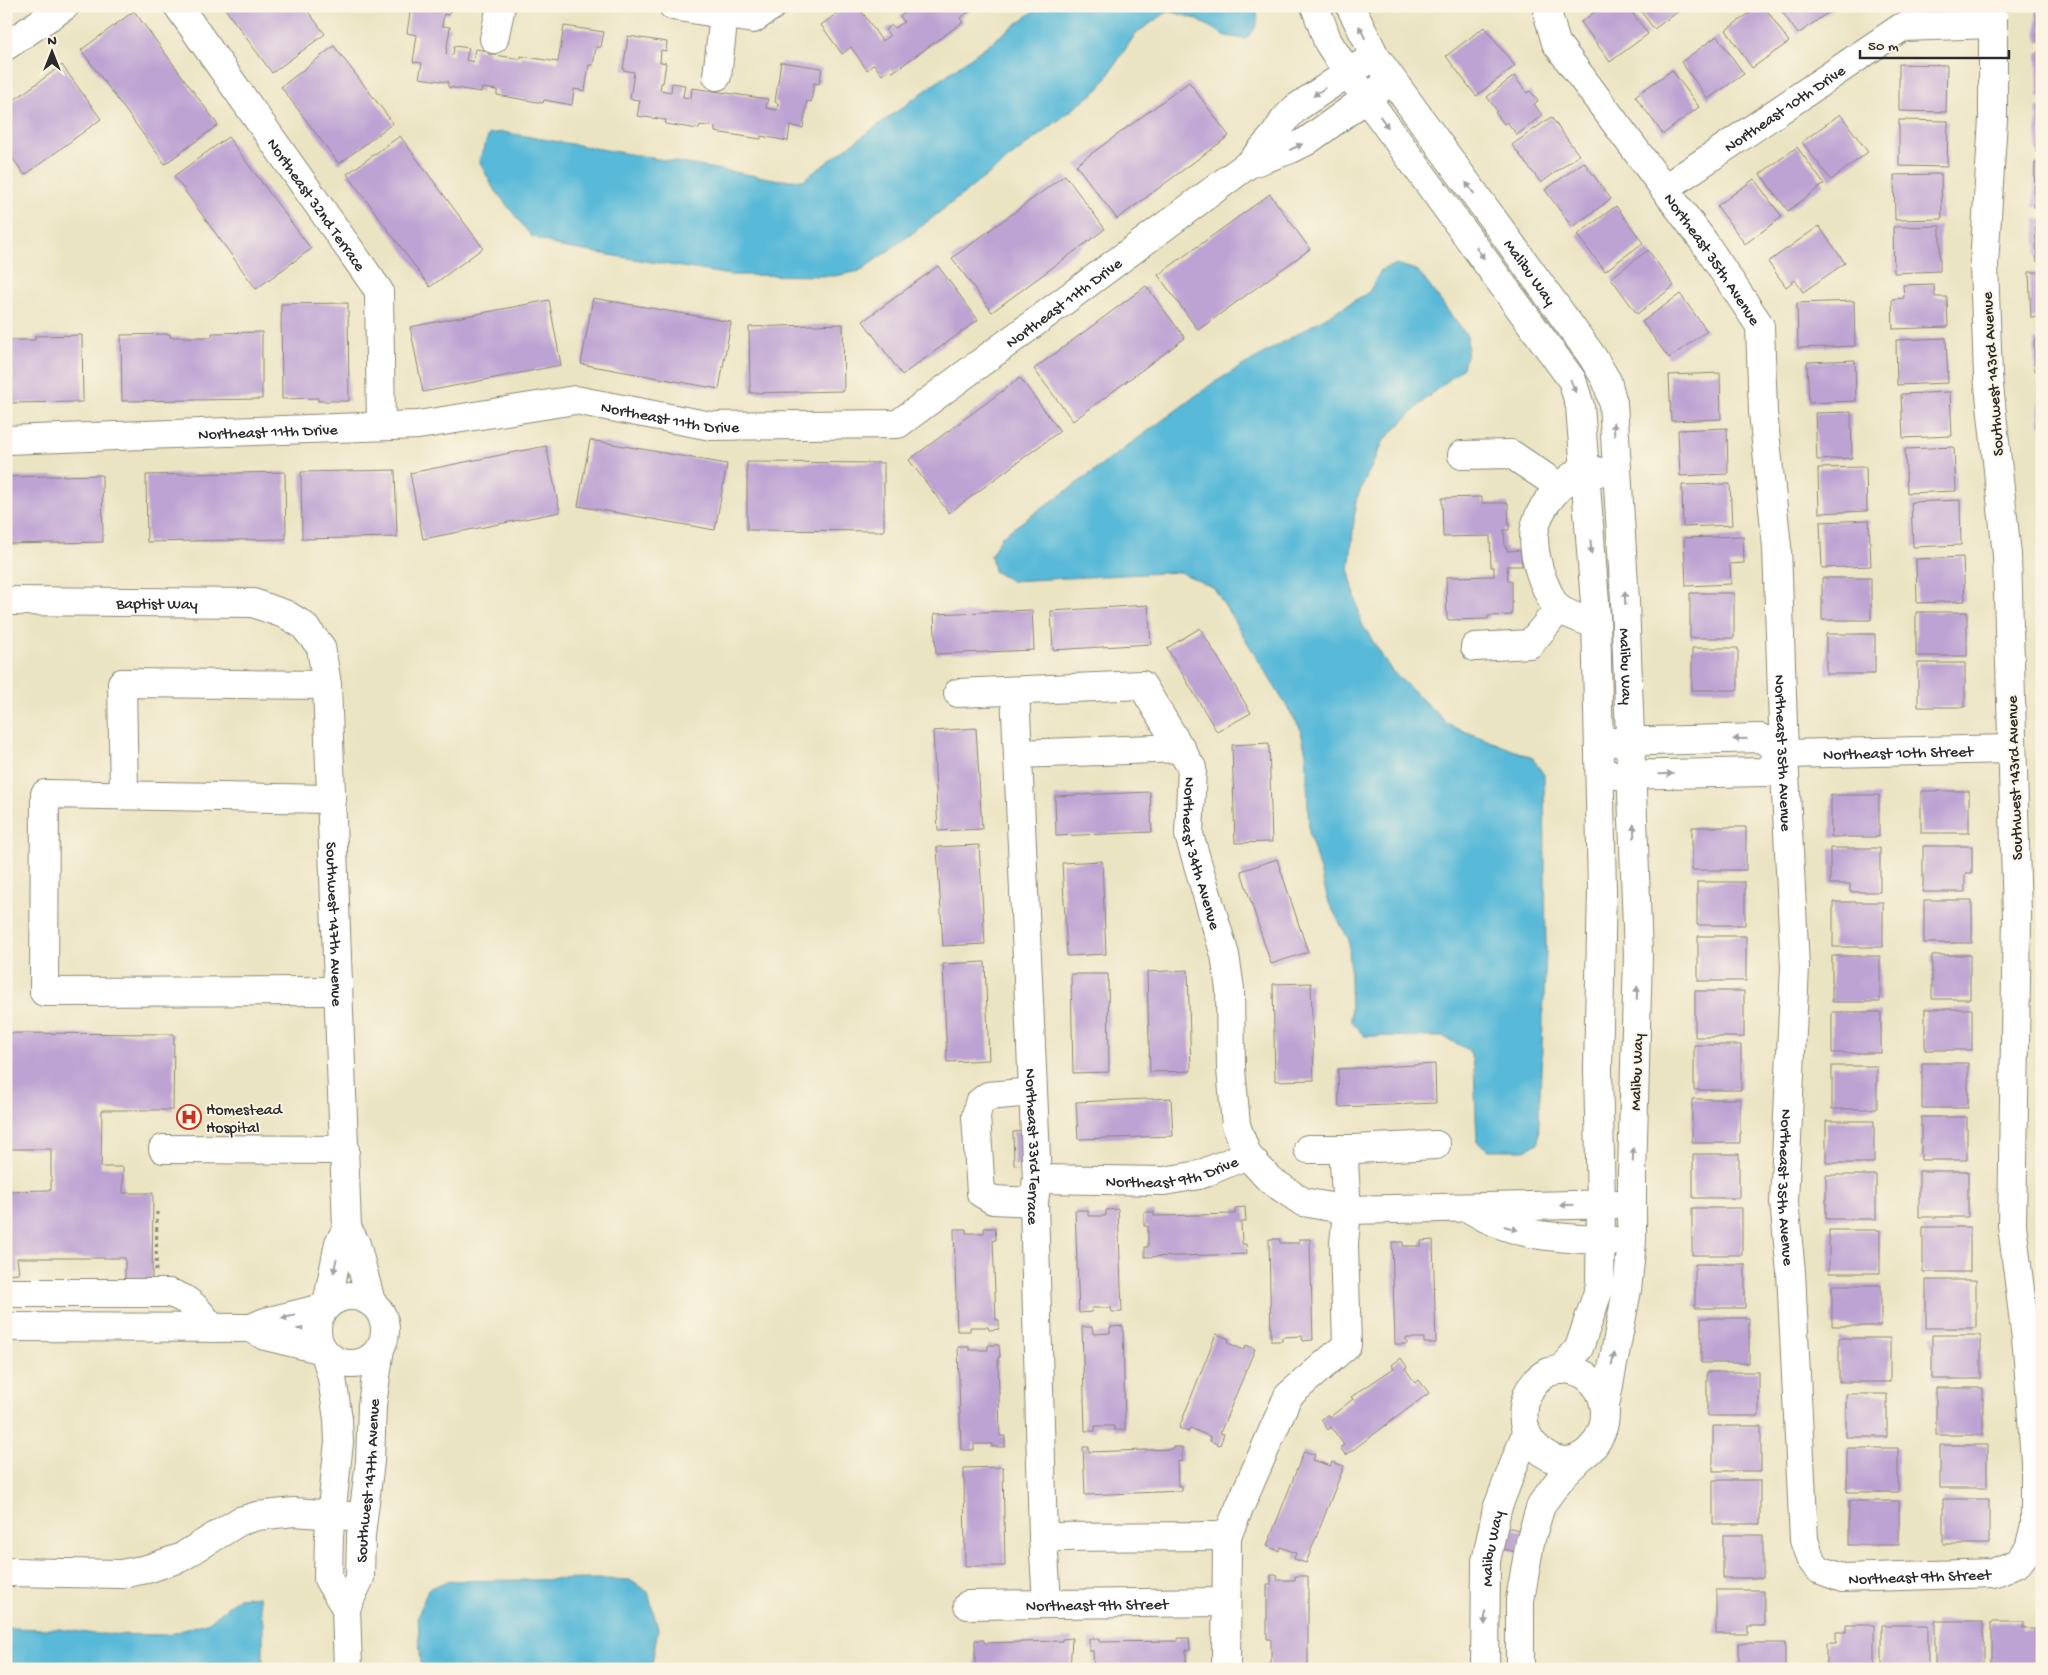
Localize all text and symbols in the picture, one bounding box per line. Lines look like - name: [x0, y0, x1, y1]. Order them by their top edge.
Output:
- one-way arrow: [1358, 25, 1366, 39]
- north arrow: [28, 28, 78, 78]
- scale bar: [1860, 28, 2009, 60]
- text: N: [47, 33, 57, 50]
- text: 50 m: [1868, 38, 1899, 56]
- street label: Northeast 10th Drive: [1722, 62, 1851, 158]
- one-way arrow: [1313, 87, 1326, 97]
- one-way arrow: [1379, 115, 1389, 129]
- street label: Northeast 32nd Terrace: [261, 136, 368, 277]
- one-way arrow: [1289, 142, 1303, 150]
- one-way arrow: [1465, 182, 1475, 195]
- street label: Northeast 35th Avenue: [1658, 191, 1763, 331]
- street label: Malibu Way: [1498, 237, 1558, 311]
- one-way arrow: [1475, 246, 1486, 259]
- street label: Northeast 11th Drive: [1003, 255, 1127, 354]
- street label: Southwest 143rd Avenue: [1979, 290, 2010, 456]
- one-way arrow: [1570, 379, 1578, 393]
- street label: Northeast 11th Drive: [599, 399, 740, 440]
- one-way arrow: [1610, 420, 1618, 436]
- street label: Northeast 11th Drive: [198, 422, 339, 446]
- one-way arrow: [1587, 539, 1595, 555]
- one-way arrow: [1621, 590, 1629, 606]
- street label: Baptist Way: [115, 596, 198, 616]
- street label: Malibu Way: [1613, 628, 1635, 706]
- street label: Northeast 35th Avenue: [1768, 674, 1794, 833]
- street label: Southwest 143rd Avenue: [2004, 695, 2029, 860]
- one-way arrow: [1732, 735, 1748, 743]
- street label: Northeast 10th Street: [1823, 744, 1975, 766]
- one-way arrow: [1658, 770, 1674, 778]
- street label: Northeast 34th Avenue: [1176, 776, 1223, 933]
- one-way arrow: [1629, 822, 1637, 838]
- street label: Southwest 147th Avenue: [320, 841, 345, 1008]
- one-way arrow: [1633, 985, 1641, 1001]
- street label: Malibu Way: [1628, 1033, 1649, 1111]
- street label: Northeast 33rd Terrace: [1019, 1068, 1043, 1226]
- place label: Homestead Hospital: [206, 1102, 284, 1139]
- hospital icon: Homestead Hospital: [176, 1104, 202, 1130]
- street label: Northeast 35th Avenue: [1771, 1109, 1796, 1268]
- one-way arrow: [1629, 1147, 1637, 1163]
- street label: Northeast 9th Drive: [1105, 1153, 1242, 1194]
- one-way arrow: [1559, 1201, 1575, 1209]
- one-way arrow: [1504, 1224, 1519, 1232]
- one-way arrow: [331, 1258, 339, 1274]
- one-way arrow: [281, 1313, 296, 1321]
- one-way arrow: [1609, 1352, 1617, 1367]
- street label: Southwest 147th Avenue: [354, 1397, 386, 1563]
- street label: Malibu Way: [1480, 1509, 1509, 1587]
- street label: Northeast 9th Street: [1848, 1567, 1993, 1591]
- street label: Northeast 9th Street: [1026, 1597, 1170, 1617]
- one-way arrow: [1481, 1610, 1489, 1626]

